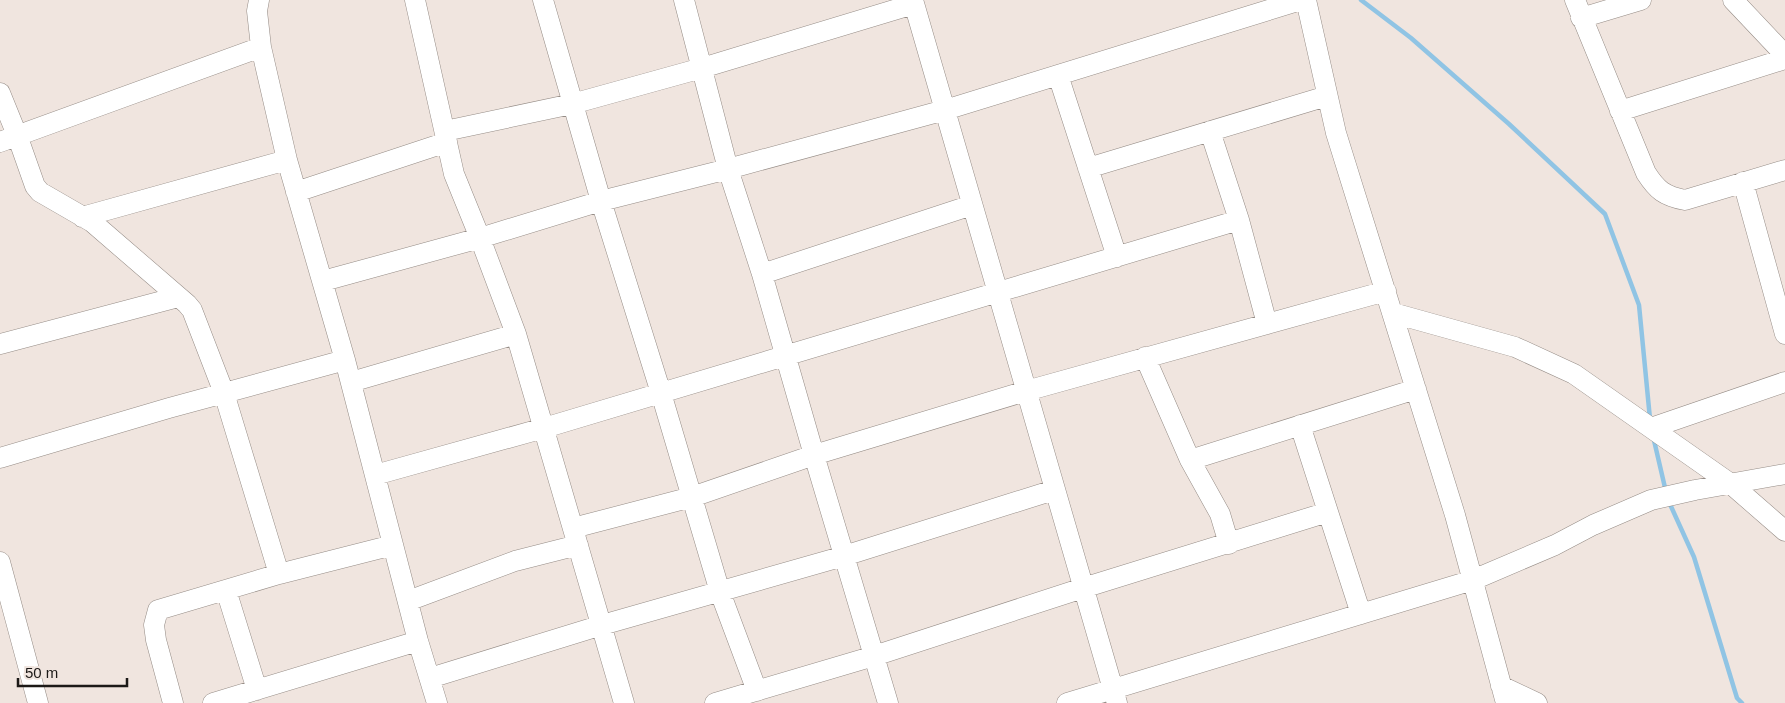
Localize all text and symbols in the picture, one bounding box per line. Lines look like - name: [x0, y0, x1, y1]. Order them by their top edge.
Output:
- scale bar: [18, 656, 126, 688]
- text: 50 m: [25, 664, 58, 681]

